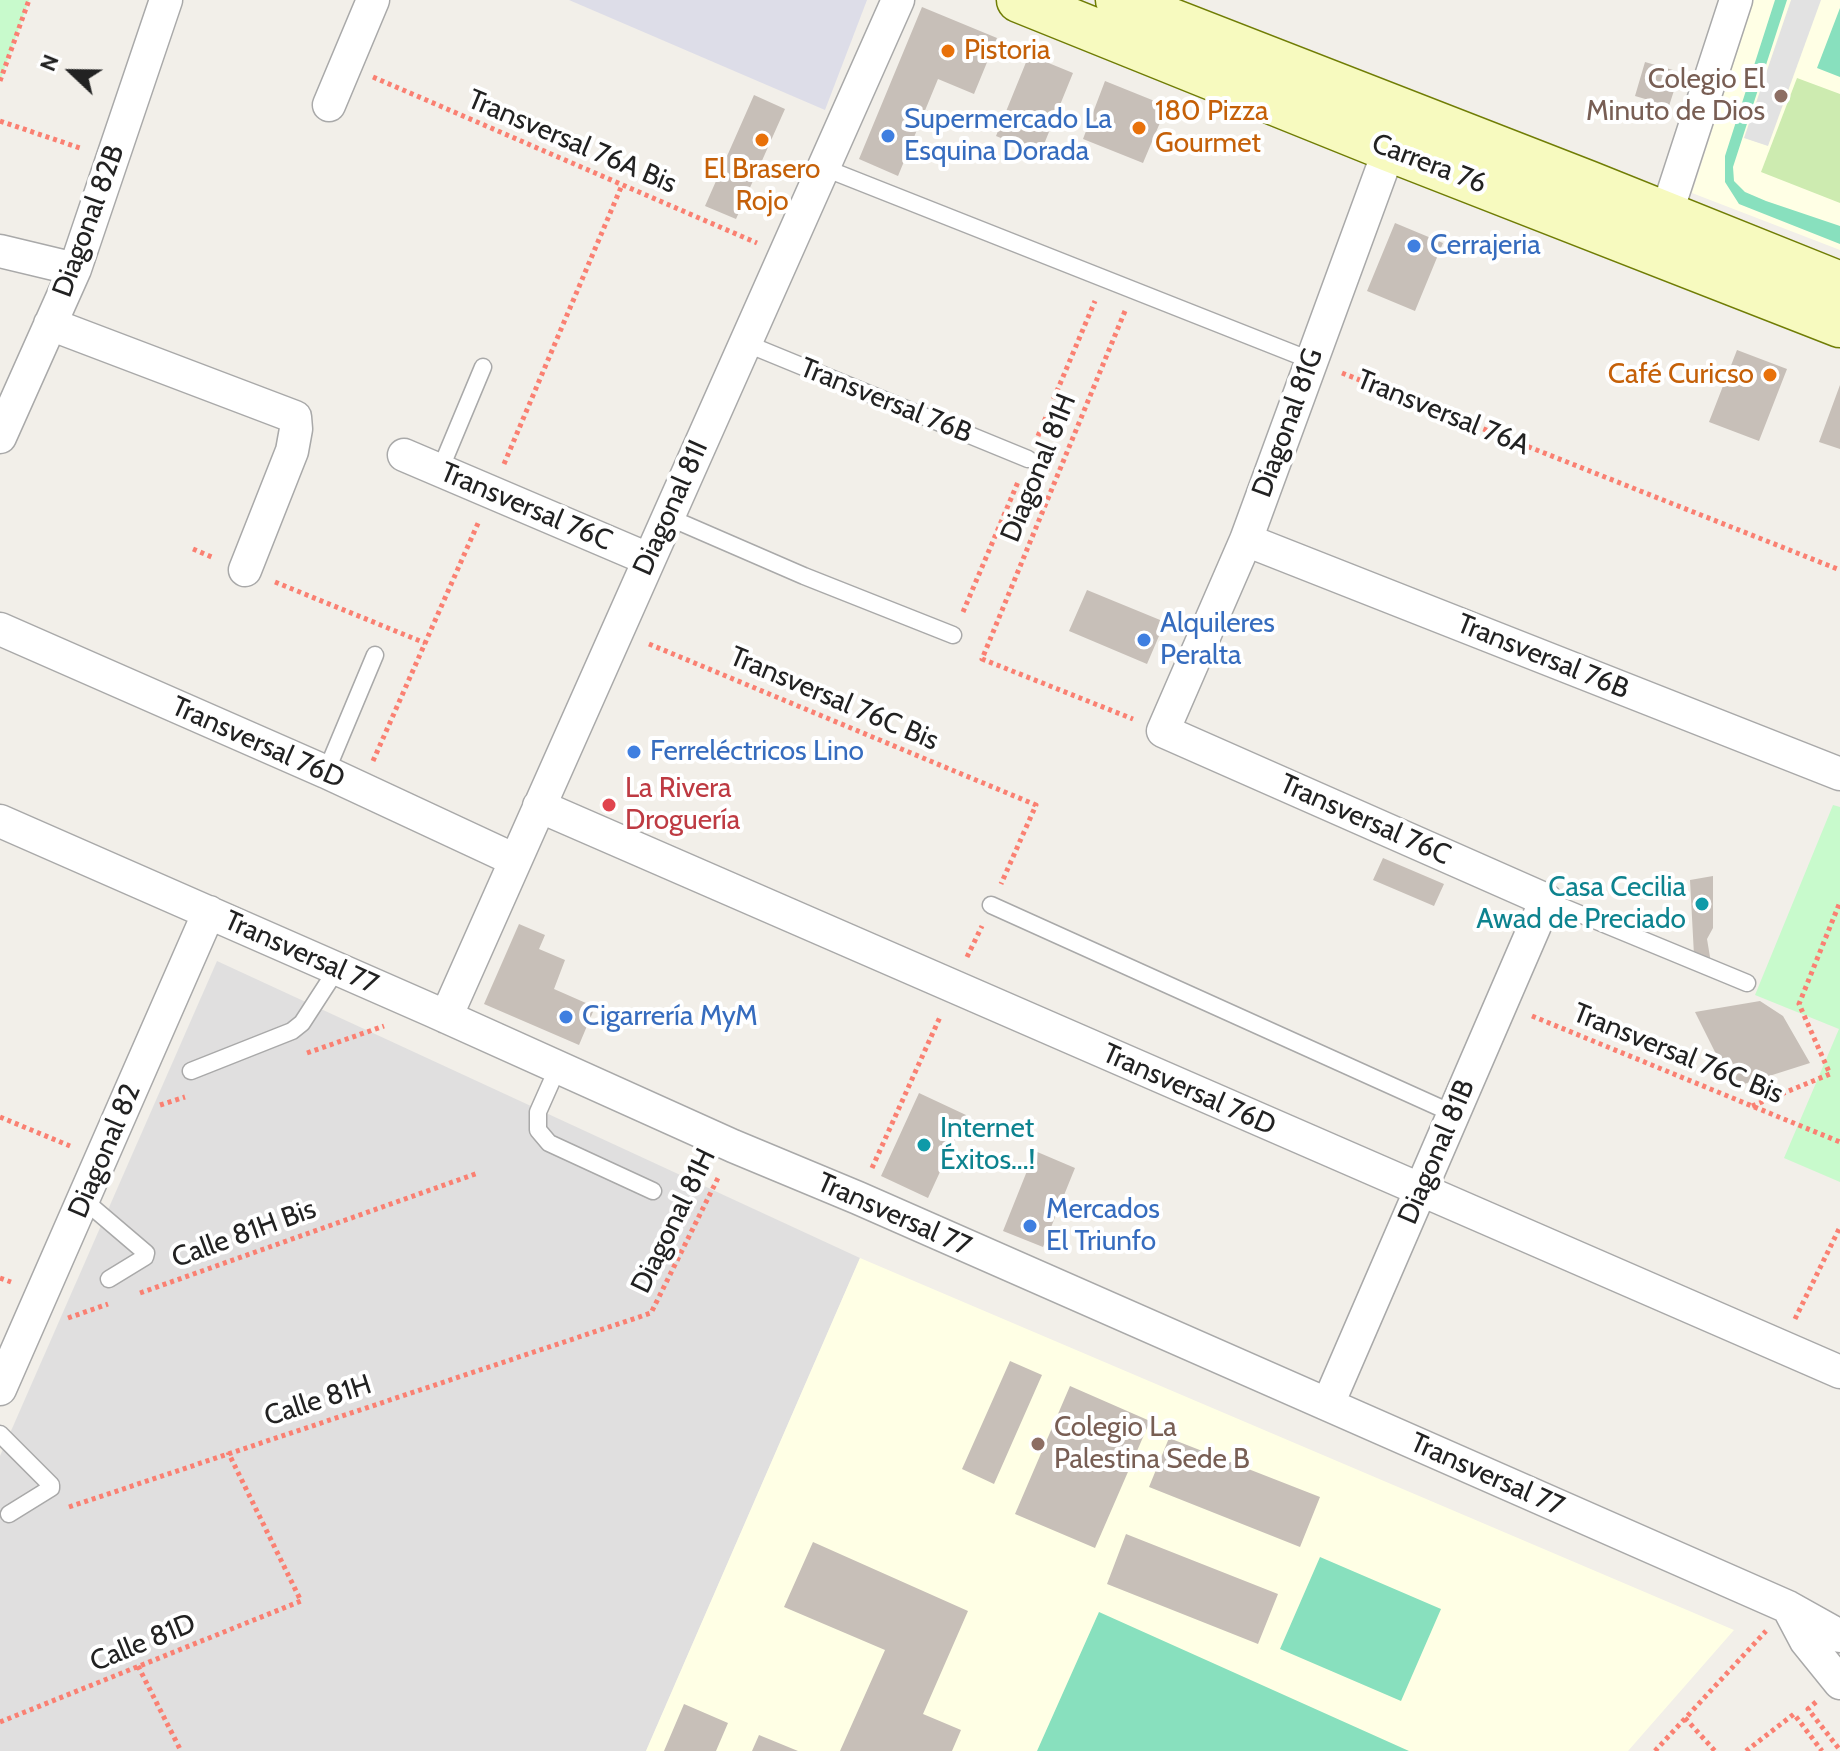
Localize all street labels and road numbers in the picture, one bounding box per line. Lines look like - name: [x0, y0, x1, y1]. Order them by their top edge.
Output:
- street label: Transversal 76A Bis: [463, 83, 681, 201]
- street label: Carrera 76: [1367, 127, 1491, 201]
- street label: Diagonal 82B: [46, 140, 132, 302]
- street label: Diagonal 81G: [1246, 344, 1330, 502]
- street label: Transversal 76B: [795, 351, 977, 451]
- street label: Transversal 76A: [1352, 363, 1534, 463]
- street label: Diagonal 81H: [994, 389, 1084, 547]
- street label: Diagonal 81I: [626, 435, 716, 581]
- street label: Transversal 76C: [435, 456, 617, 558]
- street label: Transversal 76B: [1452, 607, 1634, 707]
- street label: Transversal 76C Bis: [725, 640, 943, 758]
- street label: Transversal 76D: [166, 690, 350, 796]
- street label: Transversal 76C: [1275, 767, 1455, 873]
- street label: Transversal 77: [219, 904, 383, 1002]
- street label: Transversal 76C Bis: [1568, 997, 1788, 1111]
- street label: Transversal 76D: [1097, 1037, 1281, 1143]
- street label: Diagonal 81B: [1392, 1075, 1482, 1229]
- street label: Diagonal 82: [62, 1079, 148, 1223]
- street label: Diagonal 81H: [625, 1143, 723, 1299]
- street label: Transversal 77: [812, 1166, 976, 1264]
- street label: Calle 81H Bis: [167, 1192, 321, 1276]
- street label: Calle 81H: [260, 1368, 376, 1434]
- street label: Transversal 77: [1405, 1426, 1569, 1524]
- street label: Calle 81D: [85, 1607, 201, 1679]

